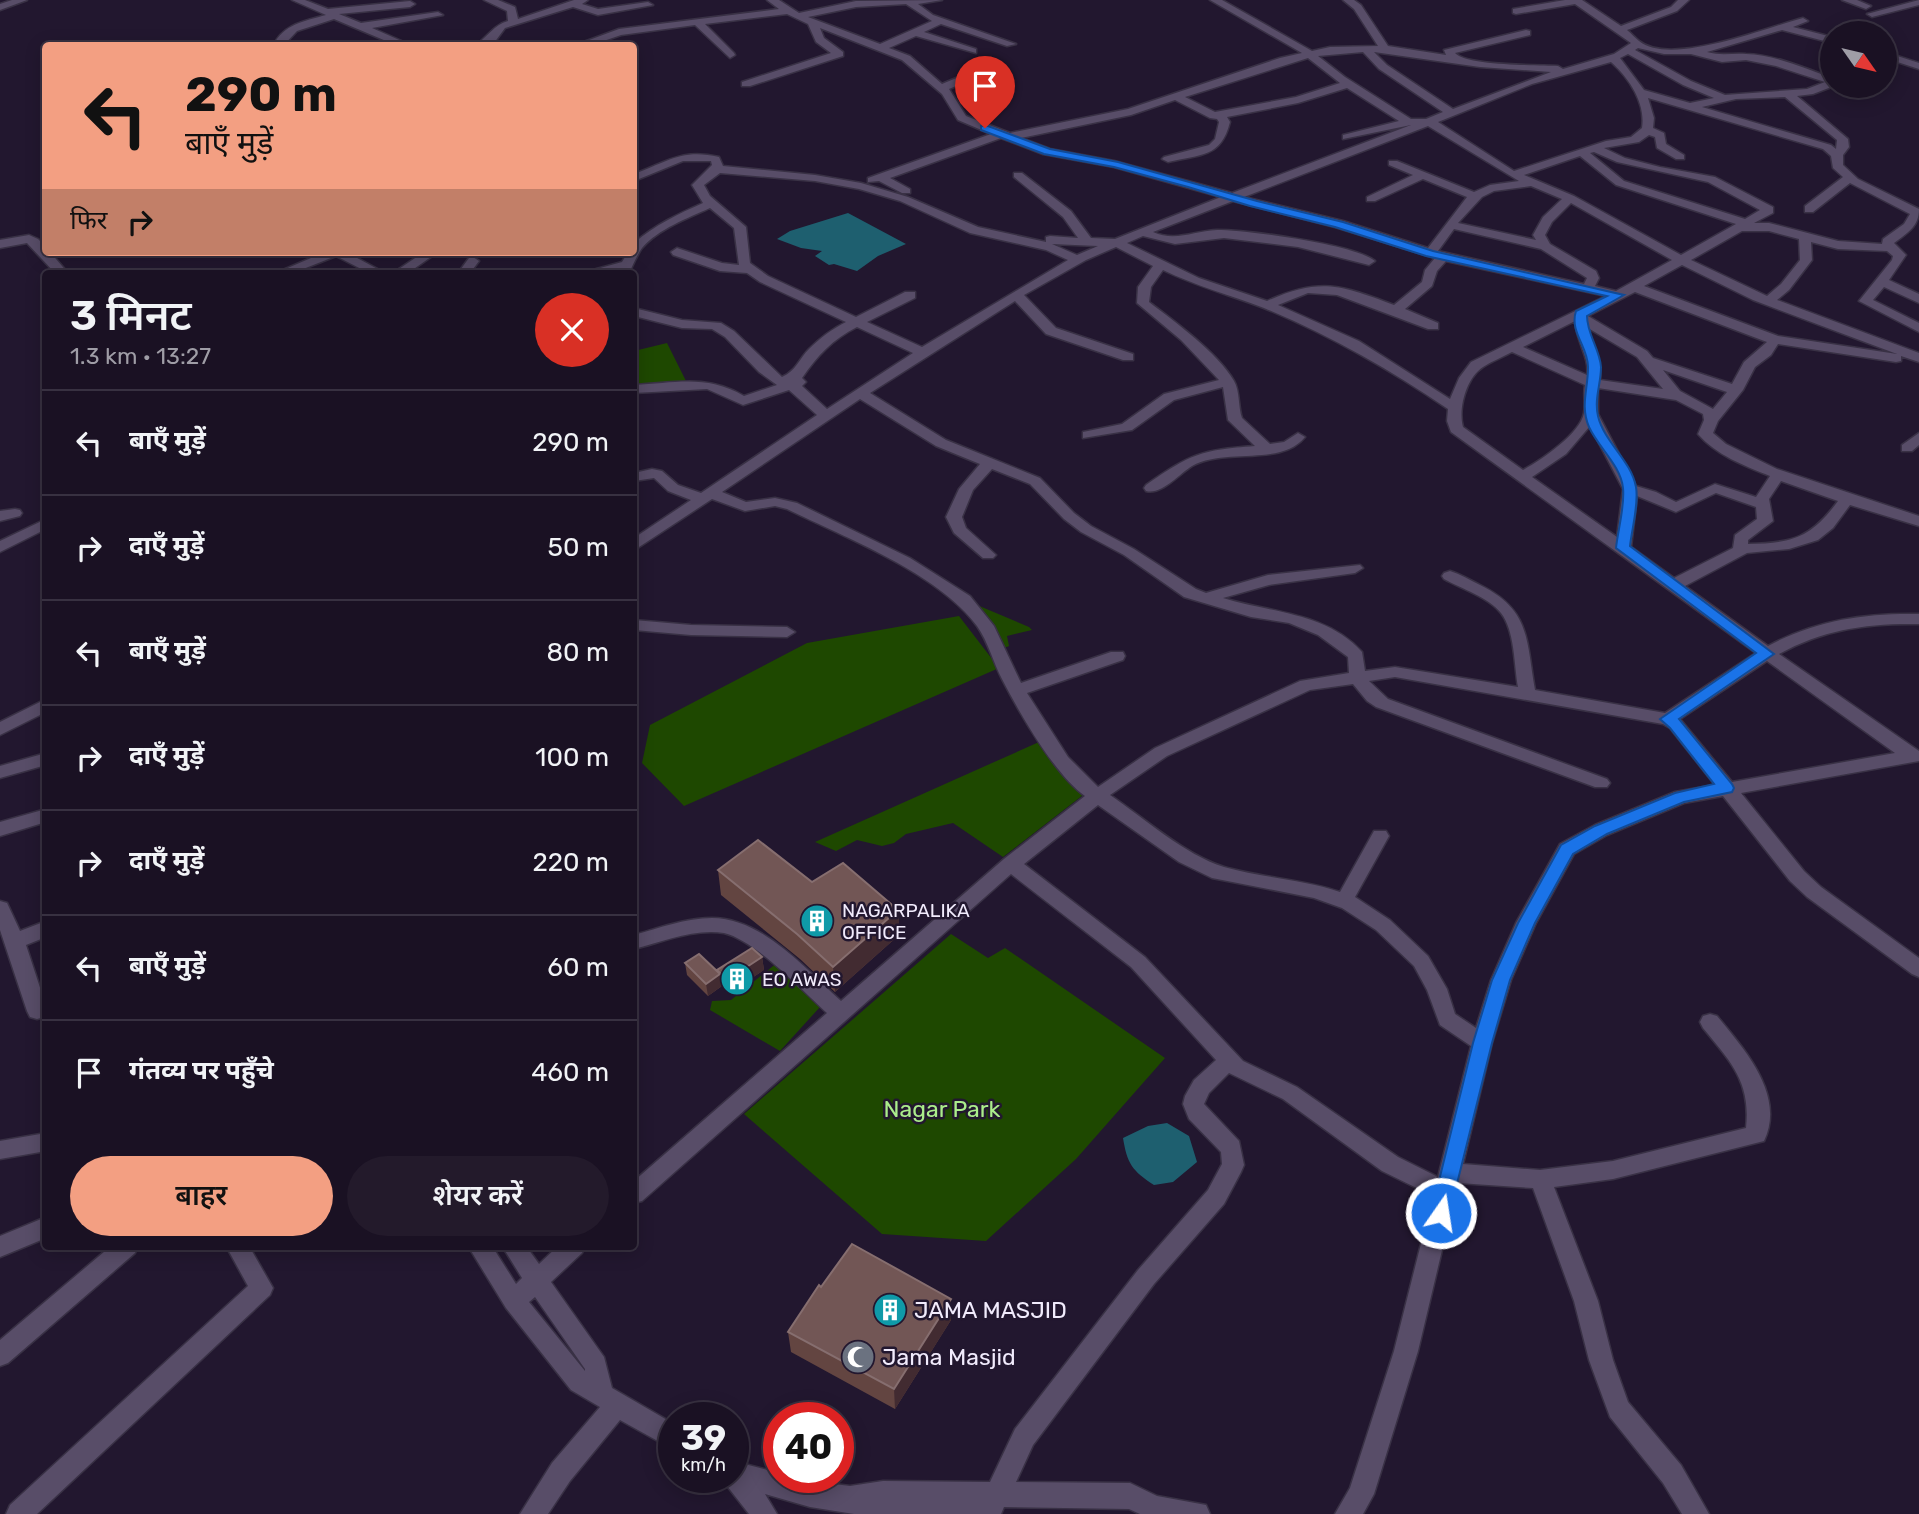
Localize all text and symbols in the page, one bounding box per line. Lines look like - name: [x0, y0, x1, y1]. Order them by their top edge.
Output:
- north arrow: [1820, 21, 1897, 98]
- map controls: [1820, 21, 1897, 98]
- pin: [955, 56, 1015, 128]
- text: 290 m: [185, 65, 337, 123]
- icon: arrive: [966, 67, 1004, 105]
- icon: left: [70, 70, 161, 161]
- text: बाएँ मुड़ें: [185, 124, 273, 162]
- icon: right: [121, 203, 159, 241]
- text: फिर: [70, 205, 107, 236]
- text: 3 मिनट: [70, 291, 192, 341]
- button: close: [535, 293, 609, 367]
- text: 1.3 km · 13:27: [70, 342, 211, 370]
- icon: left: [70, 424, 108, 462]
- text: बाएँ मुड़ें: [129, 425, 206, 456]
- text: 290 m: [532, 427, 609, 458]
- icon: right: [70, 529, 108, 567]
- text: दाएँ मुड़ें: [129, 530, 204, 561]
- text: 50 m: [548, 532, 609, 563]
- icon: left: [70, 634, 108, 672]
- text: बाएँ मुड़ें: [129, 635, 206, 666]
- text: 80 m: [546, 637, 609, 668]
- icon: right: [70, 739, 108, 777]
- text: दाएँ मुड़ें: [129, 740, 204, 771]
- text: 100 m: [535, 742, 609, 773]
- icon: right: [70, 844, 108, 882]
- text: दाएँ मुड़ें: [129, 845, 204, 876]
- text: 220 m: [532, 847, 609, 878]
- place label: NAGARPALIKA OFFICE: [842, 899, 970, 944]
- building icon: NAGARPALIKA OFFICE: [798, 902, 836, 940]
- icon: left: [70, 949, 108, 987]
- text: बाएँ मुड़ें: [129, 950, 206, 981]
- text: 60 m: [547, 952, 609, 983]
- building icon: EO AWAS: [718, 960, 756, 998]
- place label: EO AWAS: [762, 968, 842, 991]
- icon: arrive: [70, 1054, 108, 1092]
- text: गंतव्य पर पहुँचे: [129, 1055, 274, 1086]
- text: 460 m: [531, 1057, 609, 1088]
- park label: Nagar Park: [884, 1095, 1001, 1123]
- button: बाहर: [70, 1156, 333, 1236]
- button: शेयर करें: [347, 1156, 609, 1236]
- position arrow: [1404, 1176, 1478, 1250]
- building icon: JAMA MASJID: [871, 1291, 909, 1329]
- place label: JAMA MASJID: [914, 1296, 1067, 1324]
- mosque icon: Jama Masjid: [839, 1338, 877, 1376]
- place label: Jama Masjid: [882, 1343, 1016, 1371]
- speed limit sign: 40: [763, 1402, 854, 1493]
- text: 39: [681, 1417, 726, 1459]
- text: km/h: [681, 1454, 726, 1476]

